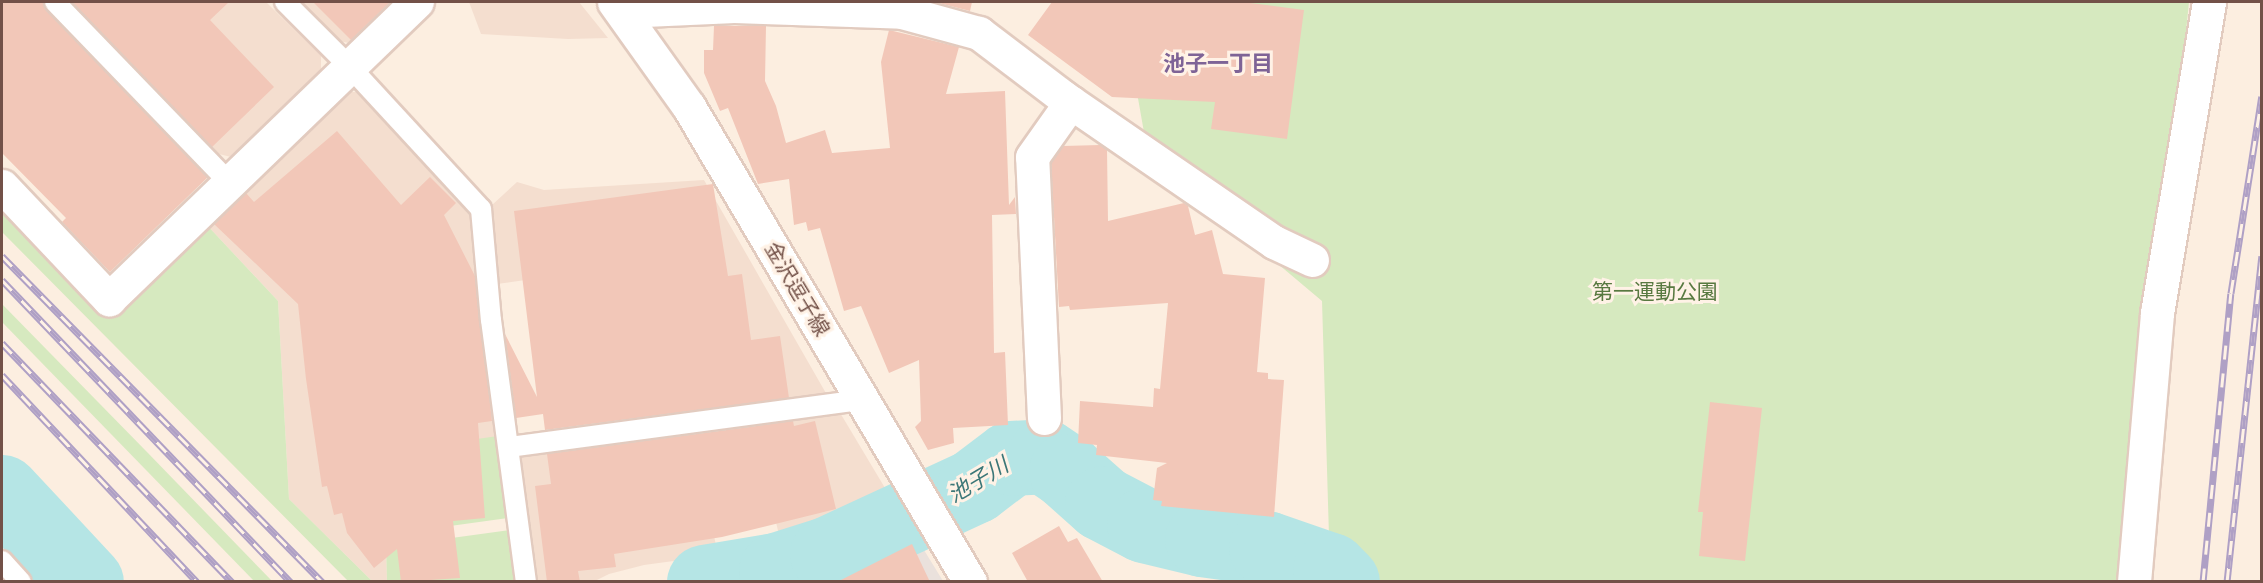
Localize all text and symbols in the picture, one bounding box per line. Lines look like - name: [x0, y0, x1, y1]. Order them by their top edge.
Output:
- district label: 池子一丁目: [1163, 51, 1273, 77]
- street label: 金沢逗子線: [759, 238, 835, 340]
- park label: 第一運動公園: [1592, 279, 1718, 305]
- water label: 池子川: [943, 452, 1013, 508]

